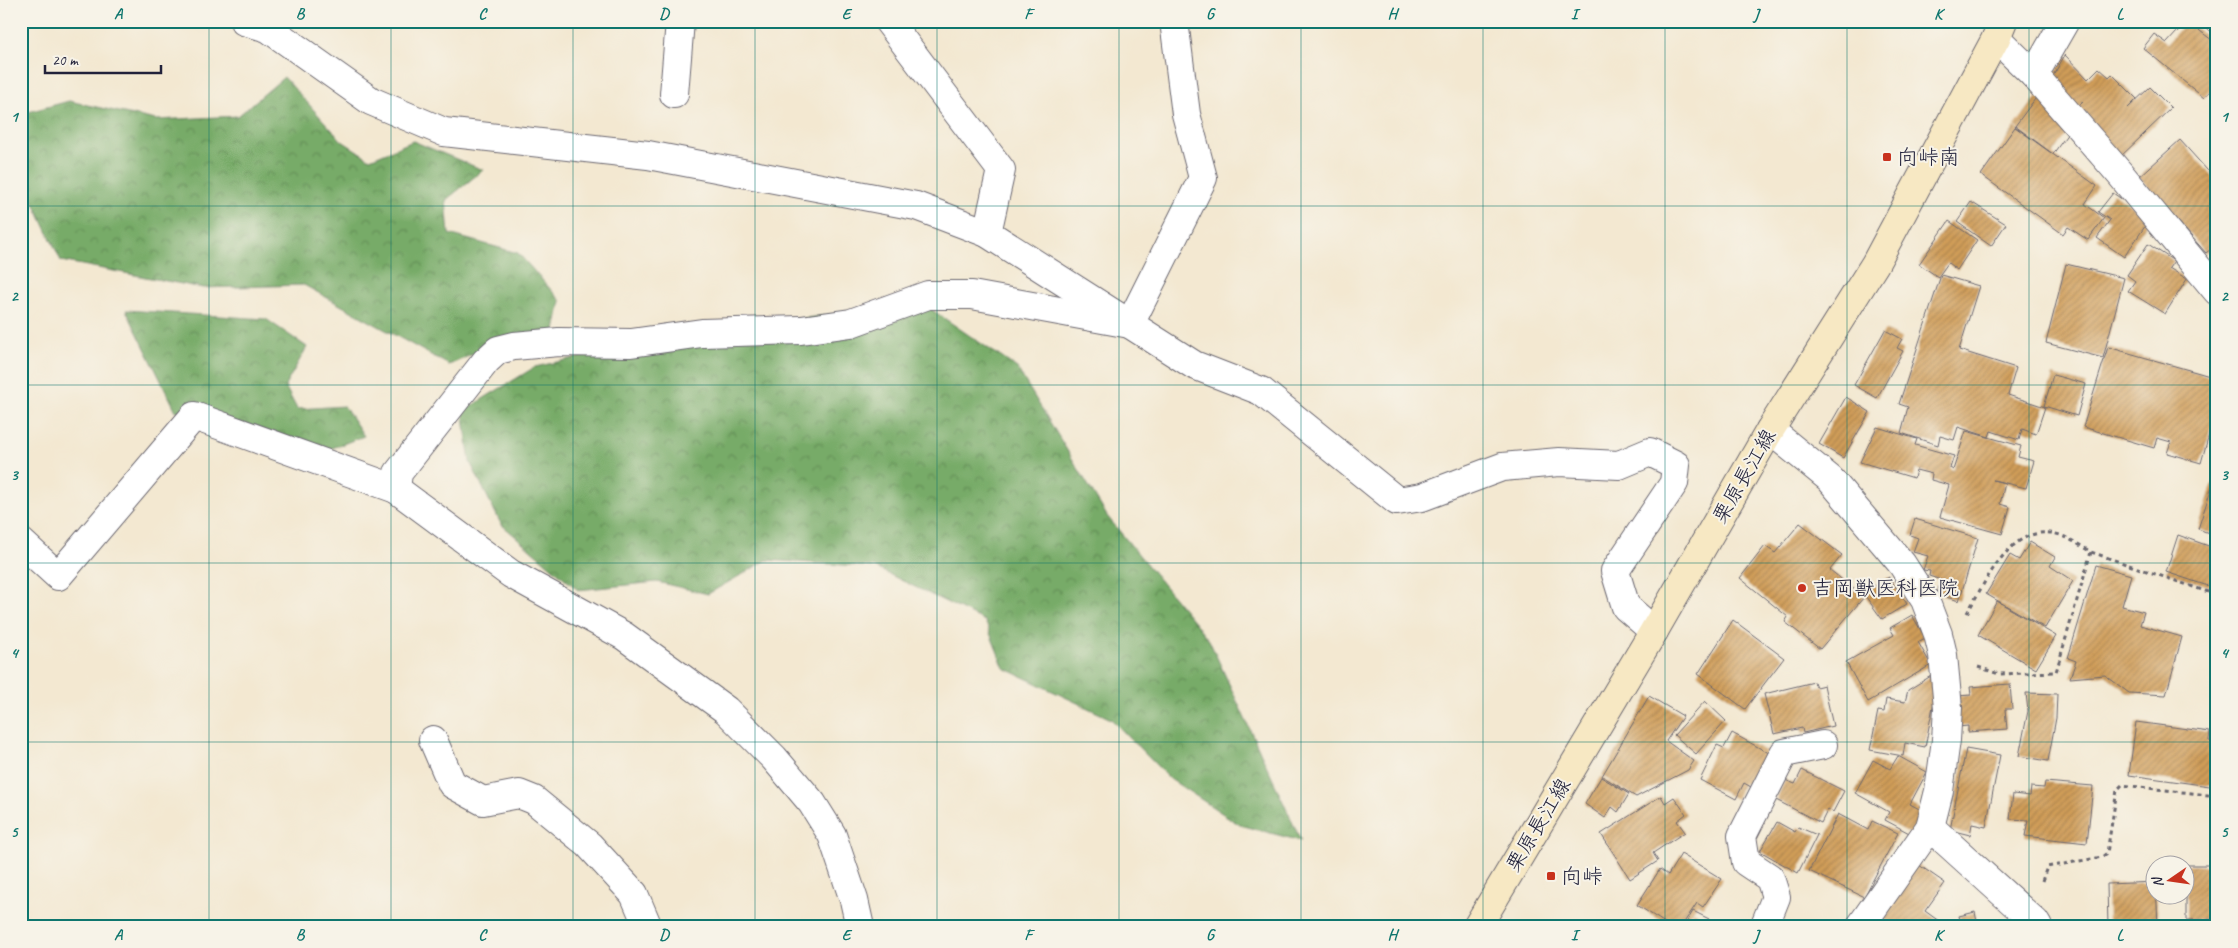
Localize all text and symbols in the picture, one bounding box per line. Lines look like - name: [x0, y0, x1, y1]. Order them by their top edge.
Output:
- text: A: [114, 4, 124, 24]
- text: B: [296, 4, 306, 24]
- text: C: [478, 4, 488, 24]
- text: D: [659, 4, 670, 24]
- text: E: [842, 4, 853, 24]
- text: F: [1024, 4, 1035, 24]
- text: G: [1206, 4, 1216, 24]
- text: H: [1387, 4, 1399, 24]
- text: I: [1571, 4, 1581, 24]
- text: J: [1752, 4, 1761, 24]
- text: K: [1934, 4, 1946, 24]
- text: L: [2117, 4, 2125, 24]
- scale bar: [45, 42, 161, 74]
- text: 20 m: [52, 51, 79, 70]
- text: 1: [10, 107, 19, 127]
- text: 1: [2220, 107, 2229, 127]
- place label: 向峠南: [1897, 144, 1960, 170]
- marker: 向峠南: [1881, 151, 1893, 163]
- text: 2: [10, 286, 19, 306]
- text: 2: [2220, 286, 2229, 306]
- street label: 栗原長江線: [1706, 424, 1782, 528]
- text: 3: [10, 465, 19, 485]
- text: 3: [2220, 465, 2229, 485]
- place label: 吉岡獣医科医院: [1812, 575, 1959, 601]
- marker: 吉岡獣医科医院: [1796, 582, 1808, 594]
- text: 4: [10, 643, 19, 663]
- text: 4: [2220, 643, 2229, 663]
- street label: 栗原長江線: [1500, 773, 1576, 877]
- text: 5: [11, 822, 20, 842]
- text: 5: [2221, 822, 2230, 842]
- north arrow: [2146, 856, 2196, 906]
- place label: 向峠: [1561, 863, 1603, 889]
- marker: 向峠: [1545, 870, 1557, 882]
- text: N: [2148, 874, 2167, 889]
- text: A: [114, 925, 124, 945]
- text: B: [296, 925, 306, 945]
- text: C: [478, 925, 488, 945]
- text: D: [659, 925, 670, 945]
- text: E: [842, 925, 853, 945]
- text: F: [1024, 925, 1035, 945]
- text: G: [1206, 925, 1216, 945]
- text: H: [1387, 925, 1399, 945]
- text: I: [1571, 925, 1581, 945]
- text: J: [1752, 925, 1761, 945]
- text: K: [1934, 925, 1946, 945]
- text: L: [2117, 925, 2125, 945]

